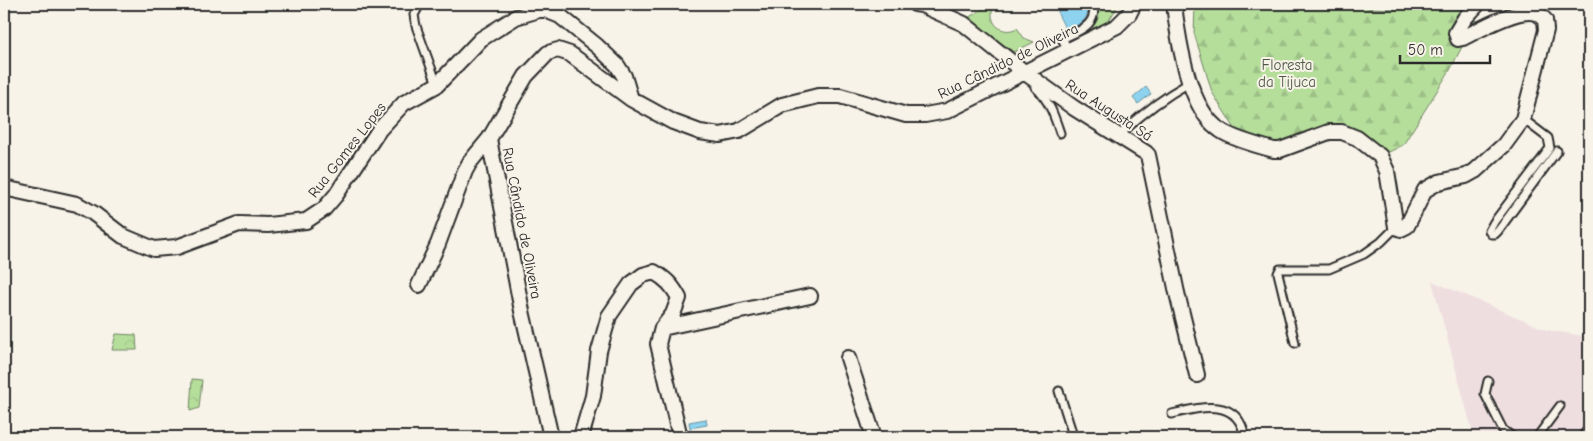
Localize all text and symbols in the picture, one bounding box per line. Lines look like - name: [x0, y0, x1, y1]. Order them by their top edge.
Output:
- street label: Rua Cândido de Oliveira: [935, 19, 1081, 103]
- scale bar: [1400, 32, 1490, 64]
- text: 50 m: [1408, 41, 1443, 59]
- park label: Floresta da Tijuca: [1258, 56, 1316, 91]
- street label: Rua Augusta Sá: [1062, 75, 1156, 145]
- street label: Rua Gomes Lopes: [304, 99, 390, 201]
- street label: Rua Cândido de Oliveira: [498, 146, 546, 300]

